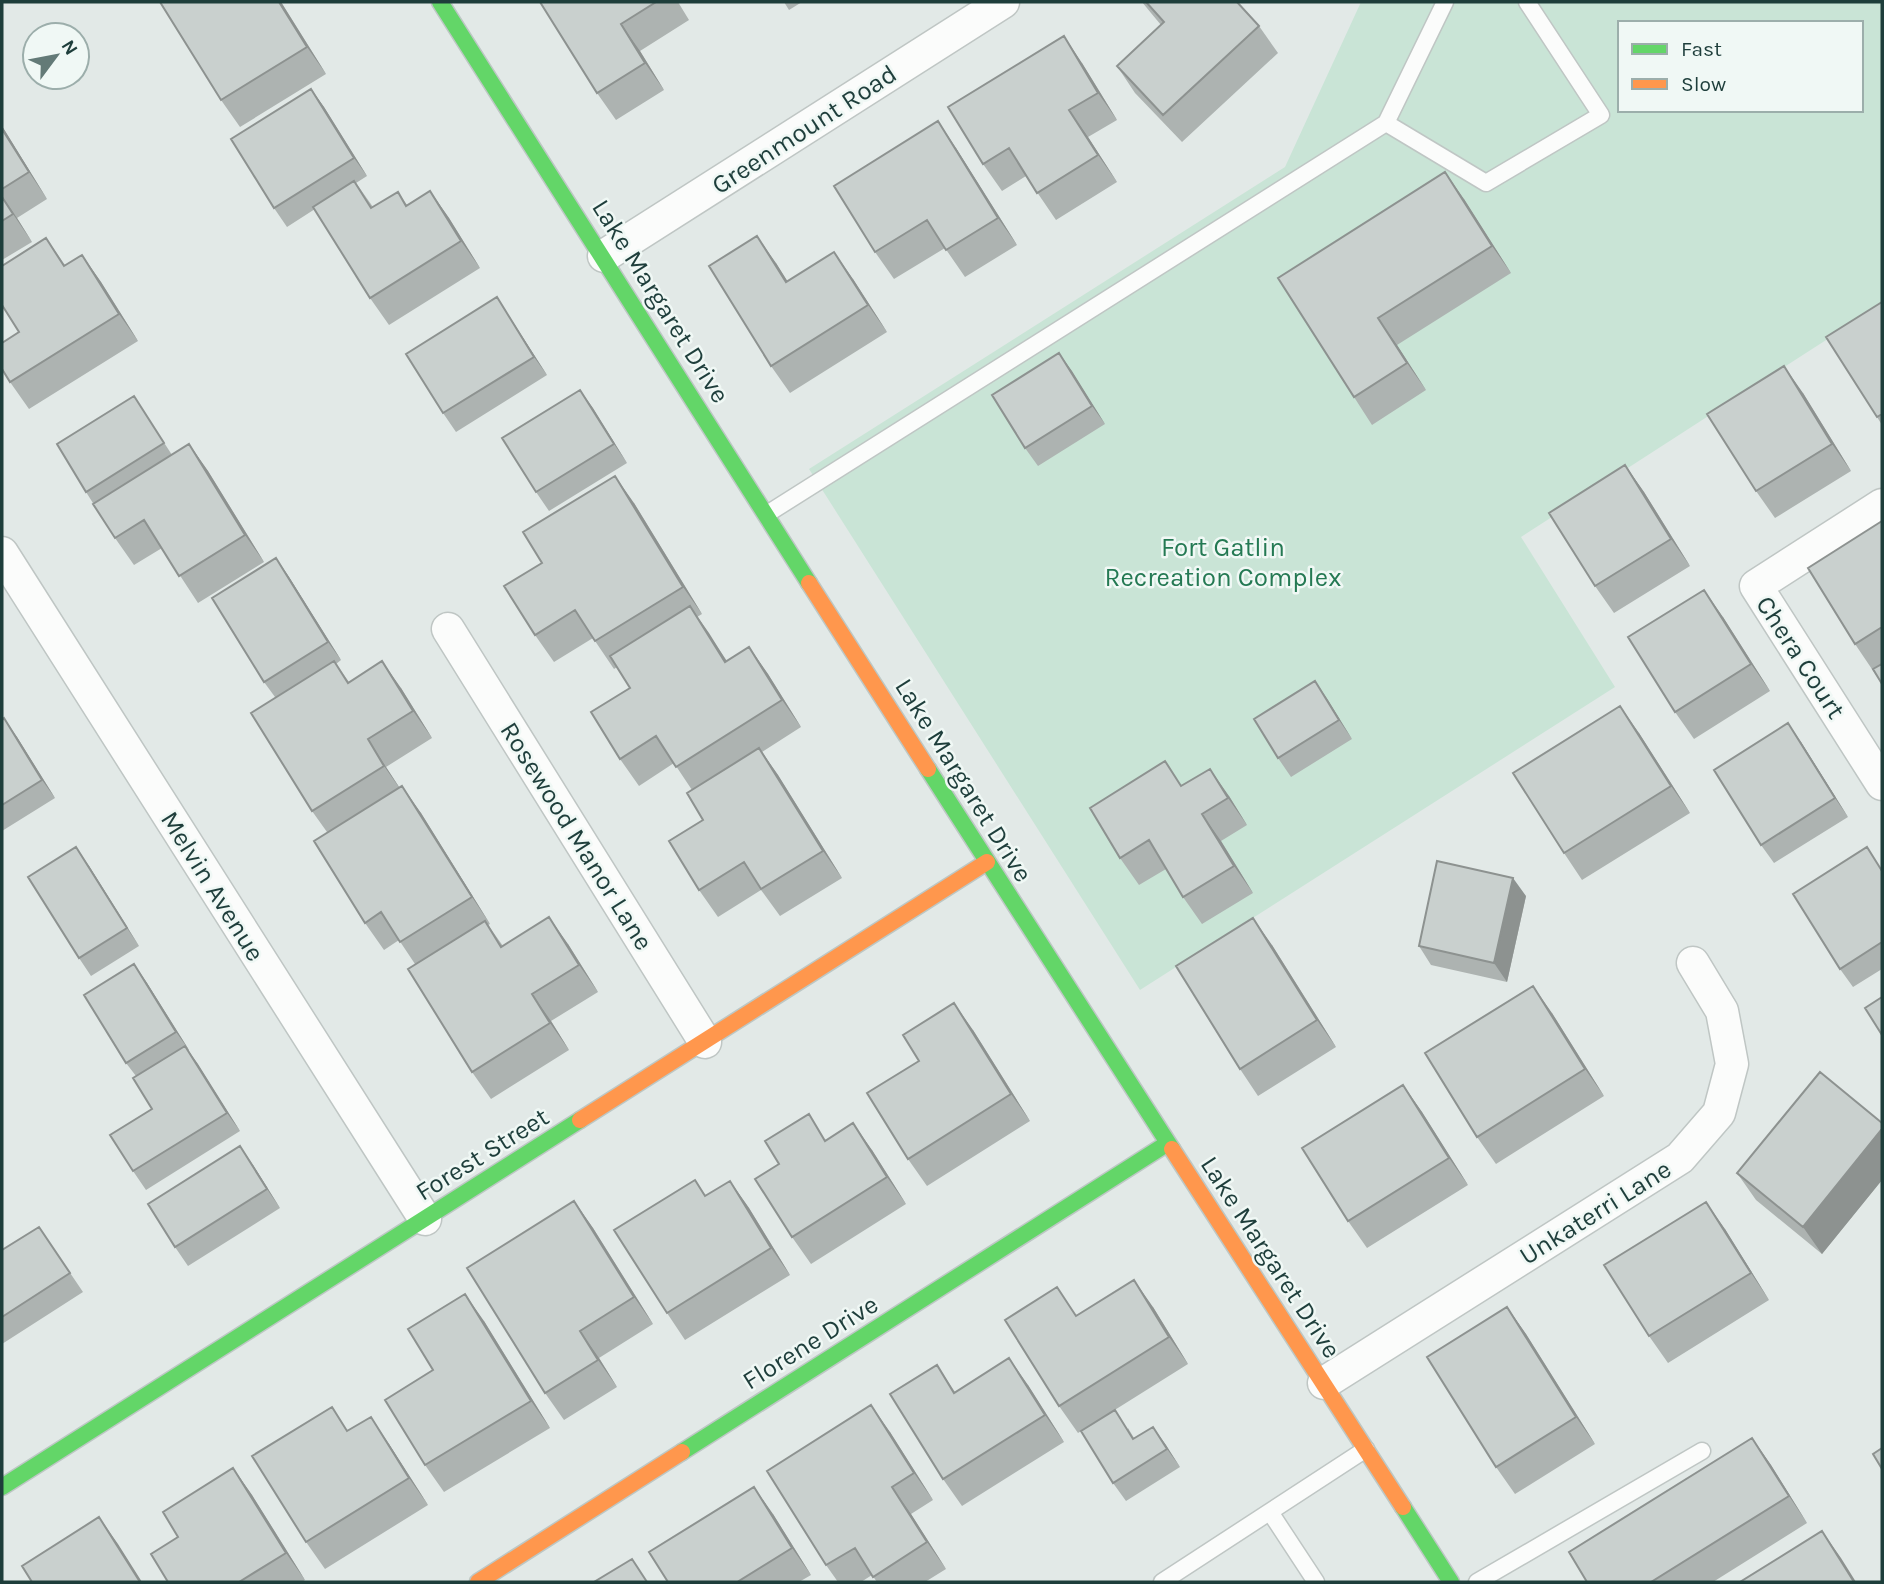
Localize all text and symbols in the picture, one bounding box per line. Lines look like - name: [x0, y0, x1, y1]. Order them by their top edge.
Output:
- north arrow: [21, 21, 91, 91]
- legend: [1618, 21, 1863, 112]
- text: N: [57, 36, 83, 59]
- text: Fast: [1681, 37, 1722, 61]
- street label: Greenmount Road: [706, 58, 903, 201]
- text: Slow: [1681, 72, 1726, 96]
- street label: Lake Margaret Drive: [585, 194, 736, 409]
- park label: Fort Gatlin Recreation Complex: [1105, 532, 1341, 593]
- street label: Chera Court: [1749, 590, 1852, 725]
- street label: Lake Margaret Drive: [888, 673, 1039, 888]
- street label: Rosewood Manor Lane: [494, 716, 659, 956]
- street label: Melvin Avenue: [154, 806, 271, 967]
- street label: Forest Street: [410, 1101, 555, 1208]
- street label: Lake Margaret Drive: [1194, 1151, 1347, 1364]
- street label: Unkaterri Lane: [1514, 1153, 1677, 1271]
- street label: Florene Drive: [737, 1289, 884, 1396]

